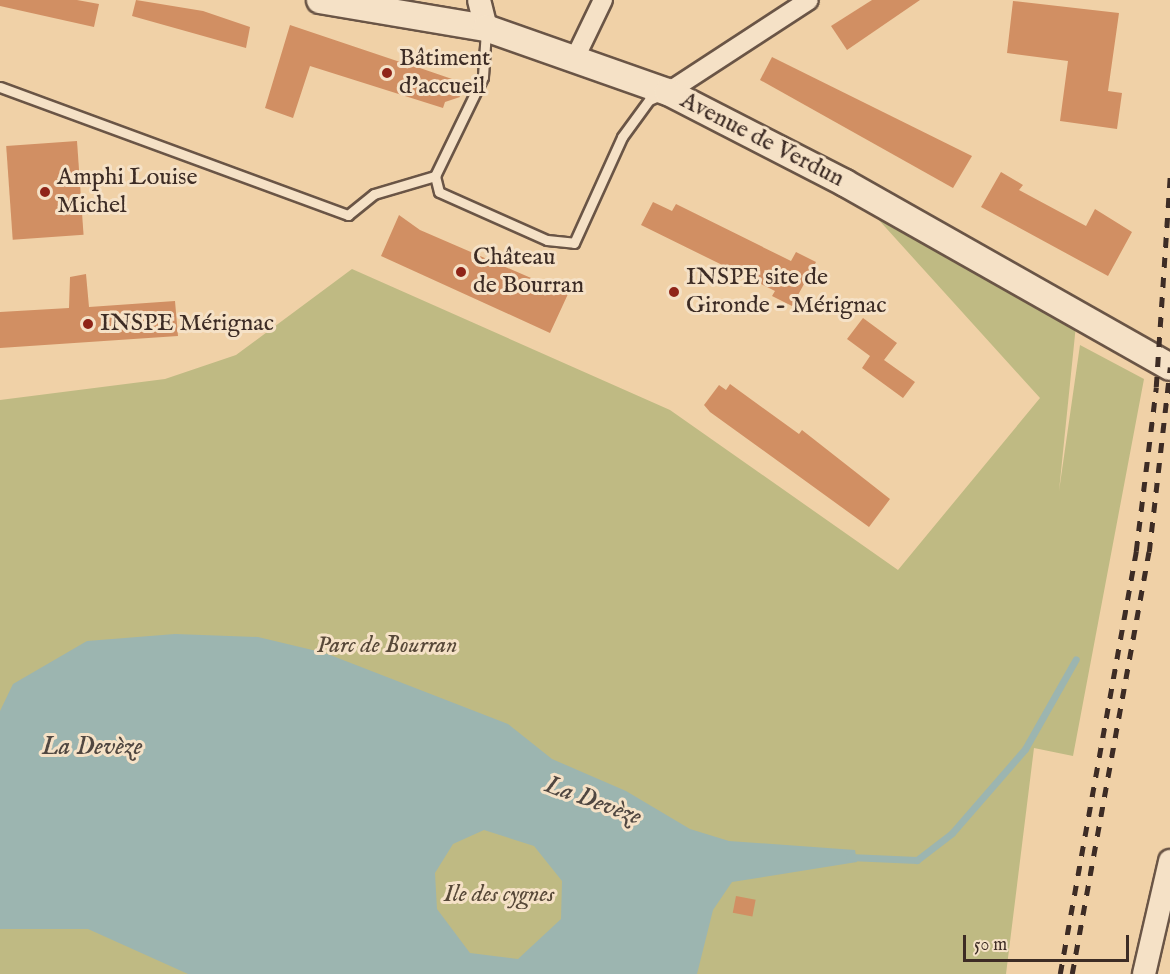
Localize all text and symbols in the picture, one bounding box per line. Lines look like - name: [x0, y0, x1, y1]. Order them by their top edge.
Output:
- place label: Bâtiment d'accueil: [399, 45, 490, 101]
- marker: Bâtiment d'accueil: [380, 66, 394, 80]
- street label: Avenue de Verdun: [675, 86, 849, 194]
- place label: Amphi Louise Michel: [57, 164, 198, 220]
- marker: Amphi Louise Michel: [38, 185, 52, 199]
- place label: Château de Bourran: [473, 244, 584, 300]
- place label: INSPE site de Gironde - Mérignac: [686, 264, 886, 320]
- marker: Château de Bourran: [454, 265, 468, 279]
- marker: INSPE site de Gironde - Mérignac: [667, 285, 681, 299]
- place label: INSPE Mérignac: [100, 310, 274, 338]
- marker: INSPE Mérignac: [81, 317, 95, 331]
- park label: Parc de Bourran: [316, 632, 458, 660]
- water label: La Devèze: [42, 731, 142, 763]
- water label: La Devèze: [540, 769, 646, 833]
- park label: Ile des cygnes: [444, 881, 554, 909]
- scale bar: [966, 923, 1132, 961]
- text: 50 m: [974, 934, 1007, 957]

